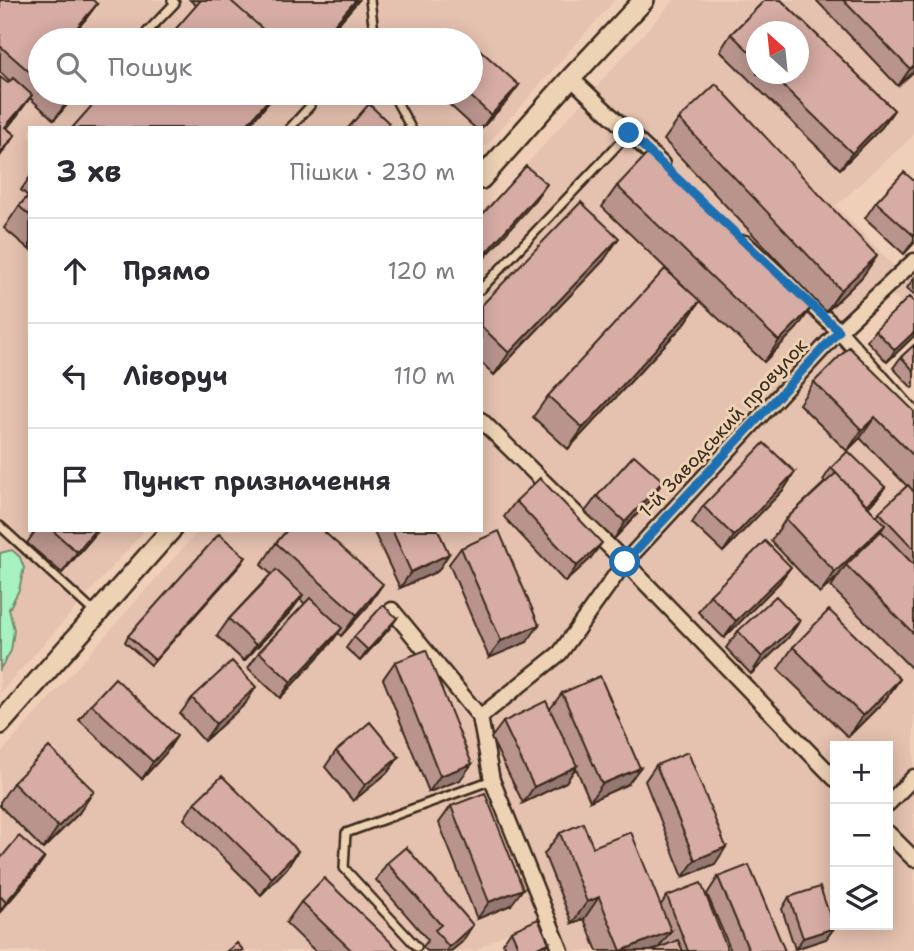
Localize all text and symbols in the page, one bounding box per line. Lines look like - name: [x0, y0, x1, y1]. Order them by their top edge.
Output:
- north arrow: [746, 21, 809, 84]
- search box: [28, 28, 483, 105]
- icon: search: [52, 48, 90, 86]
- text: Пошук: [108, 49, 192, 84]
- route end: [613, 117, 644, 148]
- text: 3 хв: [56, 151, 121, 192]
- text: Пішки · 230 m: [290, 157, 455, 187]
- icon: ahead: [56, 252, 94, 290]
- text: Прямо: [123, 253, 211, 288]
- text: 120 m: [387, 256, 455, 286]
- street label: 1-й Заводський провулок: [633, 333, 813, 523]
- icon: left: [56, 357, 94, 395]
- text: Ліворуч: [123, 358, 228, 393]
- text: 110 m: [393, 361, 455, 391]
- icon: arrive: [56, 462, 94, 500]
- text: Пункт призначення: [123, 463, 391, 498]
- route start: [609, 546, 640, 577]
- map controls: [830, 741, 893, 930]
- button: +: [830, 741, 893, 804]
- button: −: [830, 804, 893, 867]
- button: layers: [830, 867, 893, 930]

